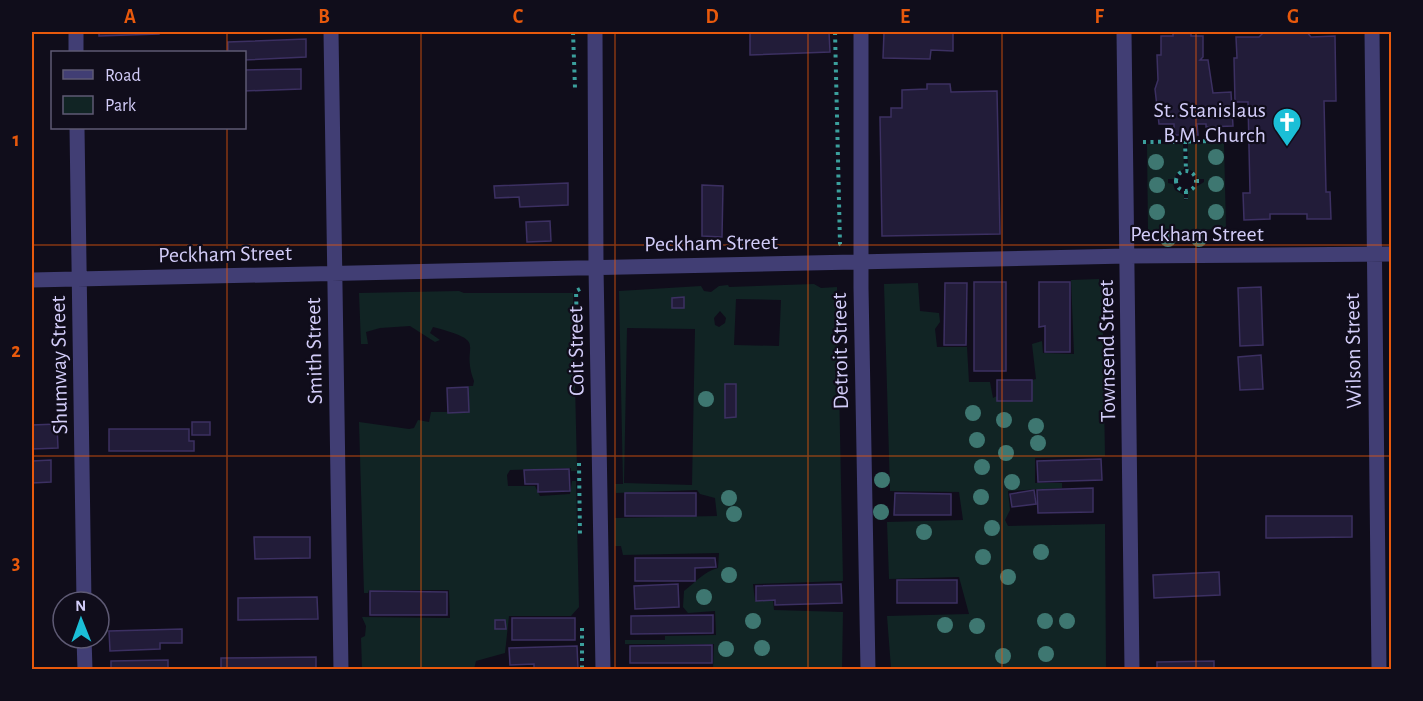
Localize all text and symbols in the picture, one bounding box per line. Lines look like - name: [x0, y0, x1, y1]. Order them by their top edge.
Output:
- text: A: [124, 7, 136, 27]
- text: B: [318, 7, 330, 27]
- text: C: [513, 7, 524, 27]
- text: D: [705, 7, 719, 27]
- text: E: [900, 7, 910, 27]
- text: F: [1094, 7, 1104, 27]
- text: G: [1287, 7, 1299, 27]
- legend: [51, 51, 246, 129]
- text: Road: [105, 67, 141, 85]
- text: Park: [105, 97, 137, 115]
- place label: St. Stanislaus B.M. Church: [1153, 99, 1266, 146]
- church icon: St. Stanislaus B.M. Church: [1271, 106, 1303, 148]
- text: 1: [12, 130, 20, 150]
- street label: Peckham Street: [1130, 223, 1264, 245]
- street label: Peckham Street: [644, 231, 778, 255]
- street label: Peckham Street: [158, 242, 292, 266]
- street label: Townsend Street: [1095, 280, 1119, 422]
- street label: Detroit Street: [828, 292, 852, 410]
- street label: Wilson Street: [1341, 293, 1365, 409]
- street label: Shumway Street: [47, 295, 71, 435]
- street label: Smith Street: [302, 297, 326, 405]
- street label: Coit Street: [564, 306, 588, 396]
- text: 2: [11, 341, 21, 361]
- text: 3: [12, 553, 20, 573]
- north arrow: [51, 590, 111, 650]
- text: N: [75, 598, 86, 614]

